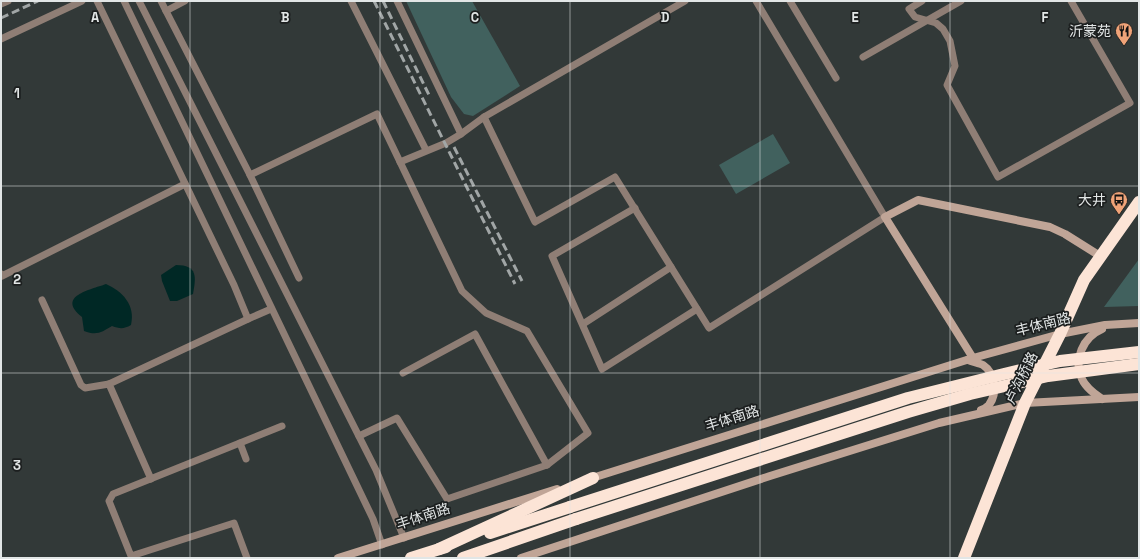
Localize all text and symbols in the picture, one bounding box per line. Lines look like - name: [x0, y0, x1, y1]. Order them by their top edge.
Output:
- text: A: [91, 9, 100, 26]
- text: B: [281, 9, 290, 26]
- text: C: [471, 9, 479, 26]
- text: D: [661, 9, 670, 26]
- text: E: [851, 9, 859, 26]
- text: F: [1042, 9, 1049, 26]
- restaurant icon: 沂蒙苑: [1114, 21, 1134, 46]
- place label: 沂蒙苑: [1069, 22, 1111, 40]
- text: 1: [14, 85, 20, 102]
- bus stop icon: 大井: [1109, 190, 1129, 215]
- place label: 大井: [1078, 191, 1106, 209]
- text: 2: [13, 271, 21, 288]
- street label: 丰体南路: [1014, 308, 1072, 340]
- street label: 卢沟桥路: [1001, 349, 1041, 407]
- street label: 丰体南路: [703, 401, 761, 435]
- text: 3: [13, 457, 21, 474]
- street label: 丰体南路: [394, 499, 452, 533]

